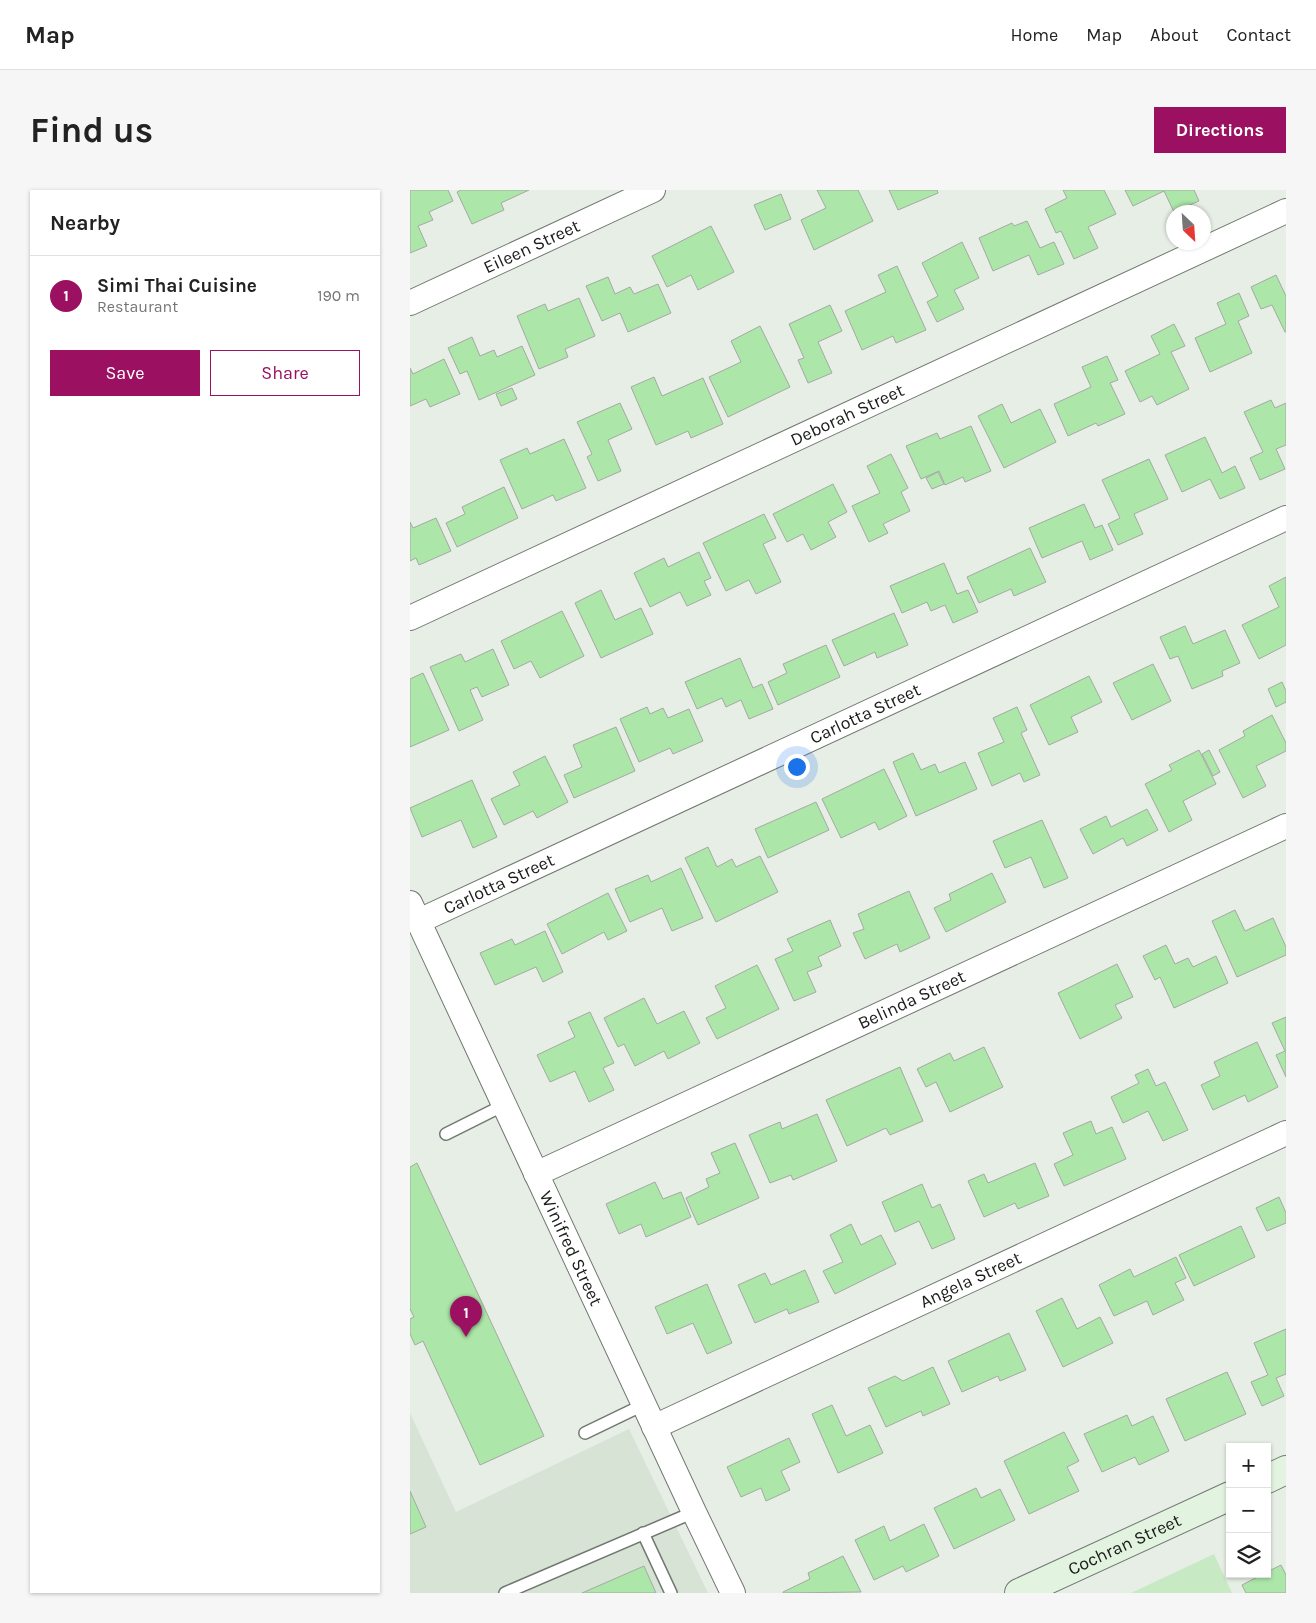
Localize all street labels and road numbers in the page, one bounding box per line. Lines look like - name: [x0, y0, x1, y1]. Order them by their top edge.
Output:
- street label: Eileen Street: [480, 215, 583, 278]
- street label: Deborah Street: [787, 379, 908, 451]
- street label: Carlotta Street: [806, 678, 924, 749]
- street label: Carlotta Street: [440, 849, 558, 919]
- street label: Belinda Street: [854, 965, 969, 1034]
- street label: Winifred Street: [535, 1187, 607, 1309]
- street label: Angela Street: [916, 1247, 1025, 1313]
- street label: Cochran Street: [1064, 1509, 1185, 1580]

